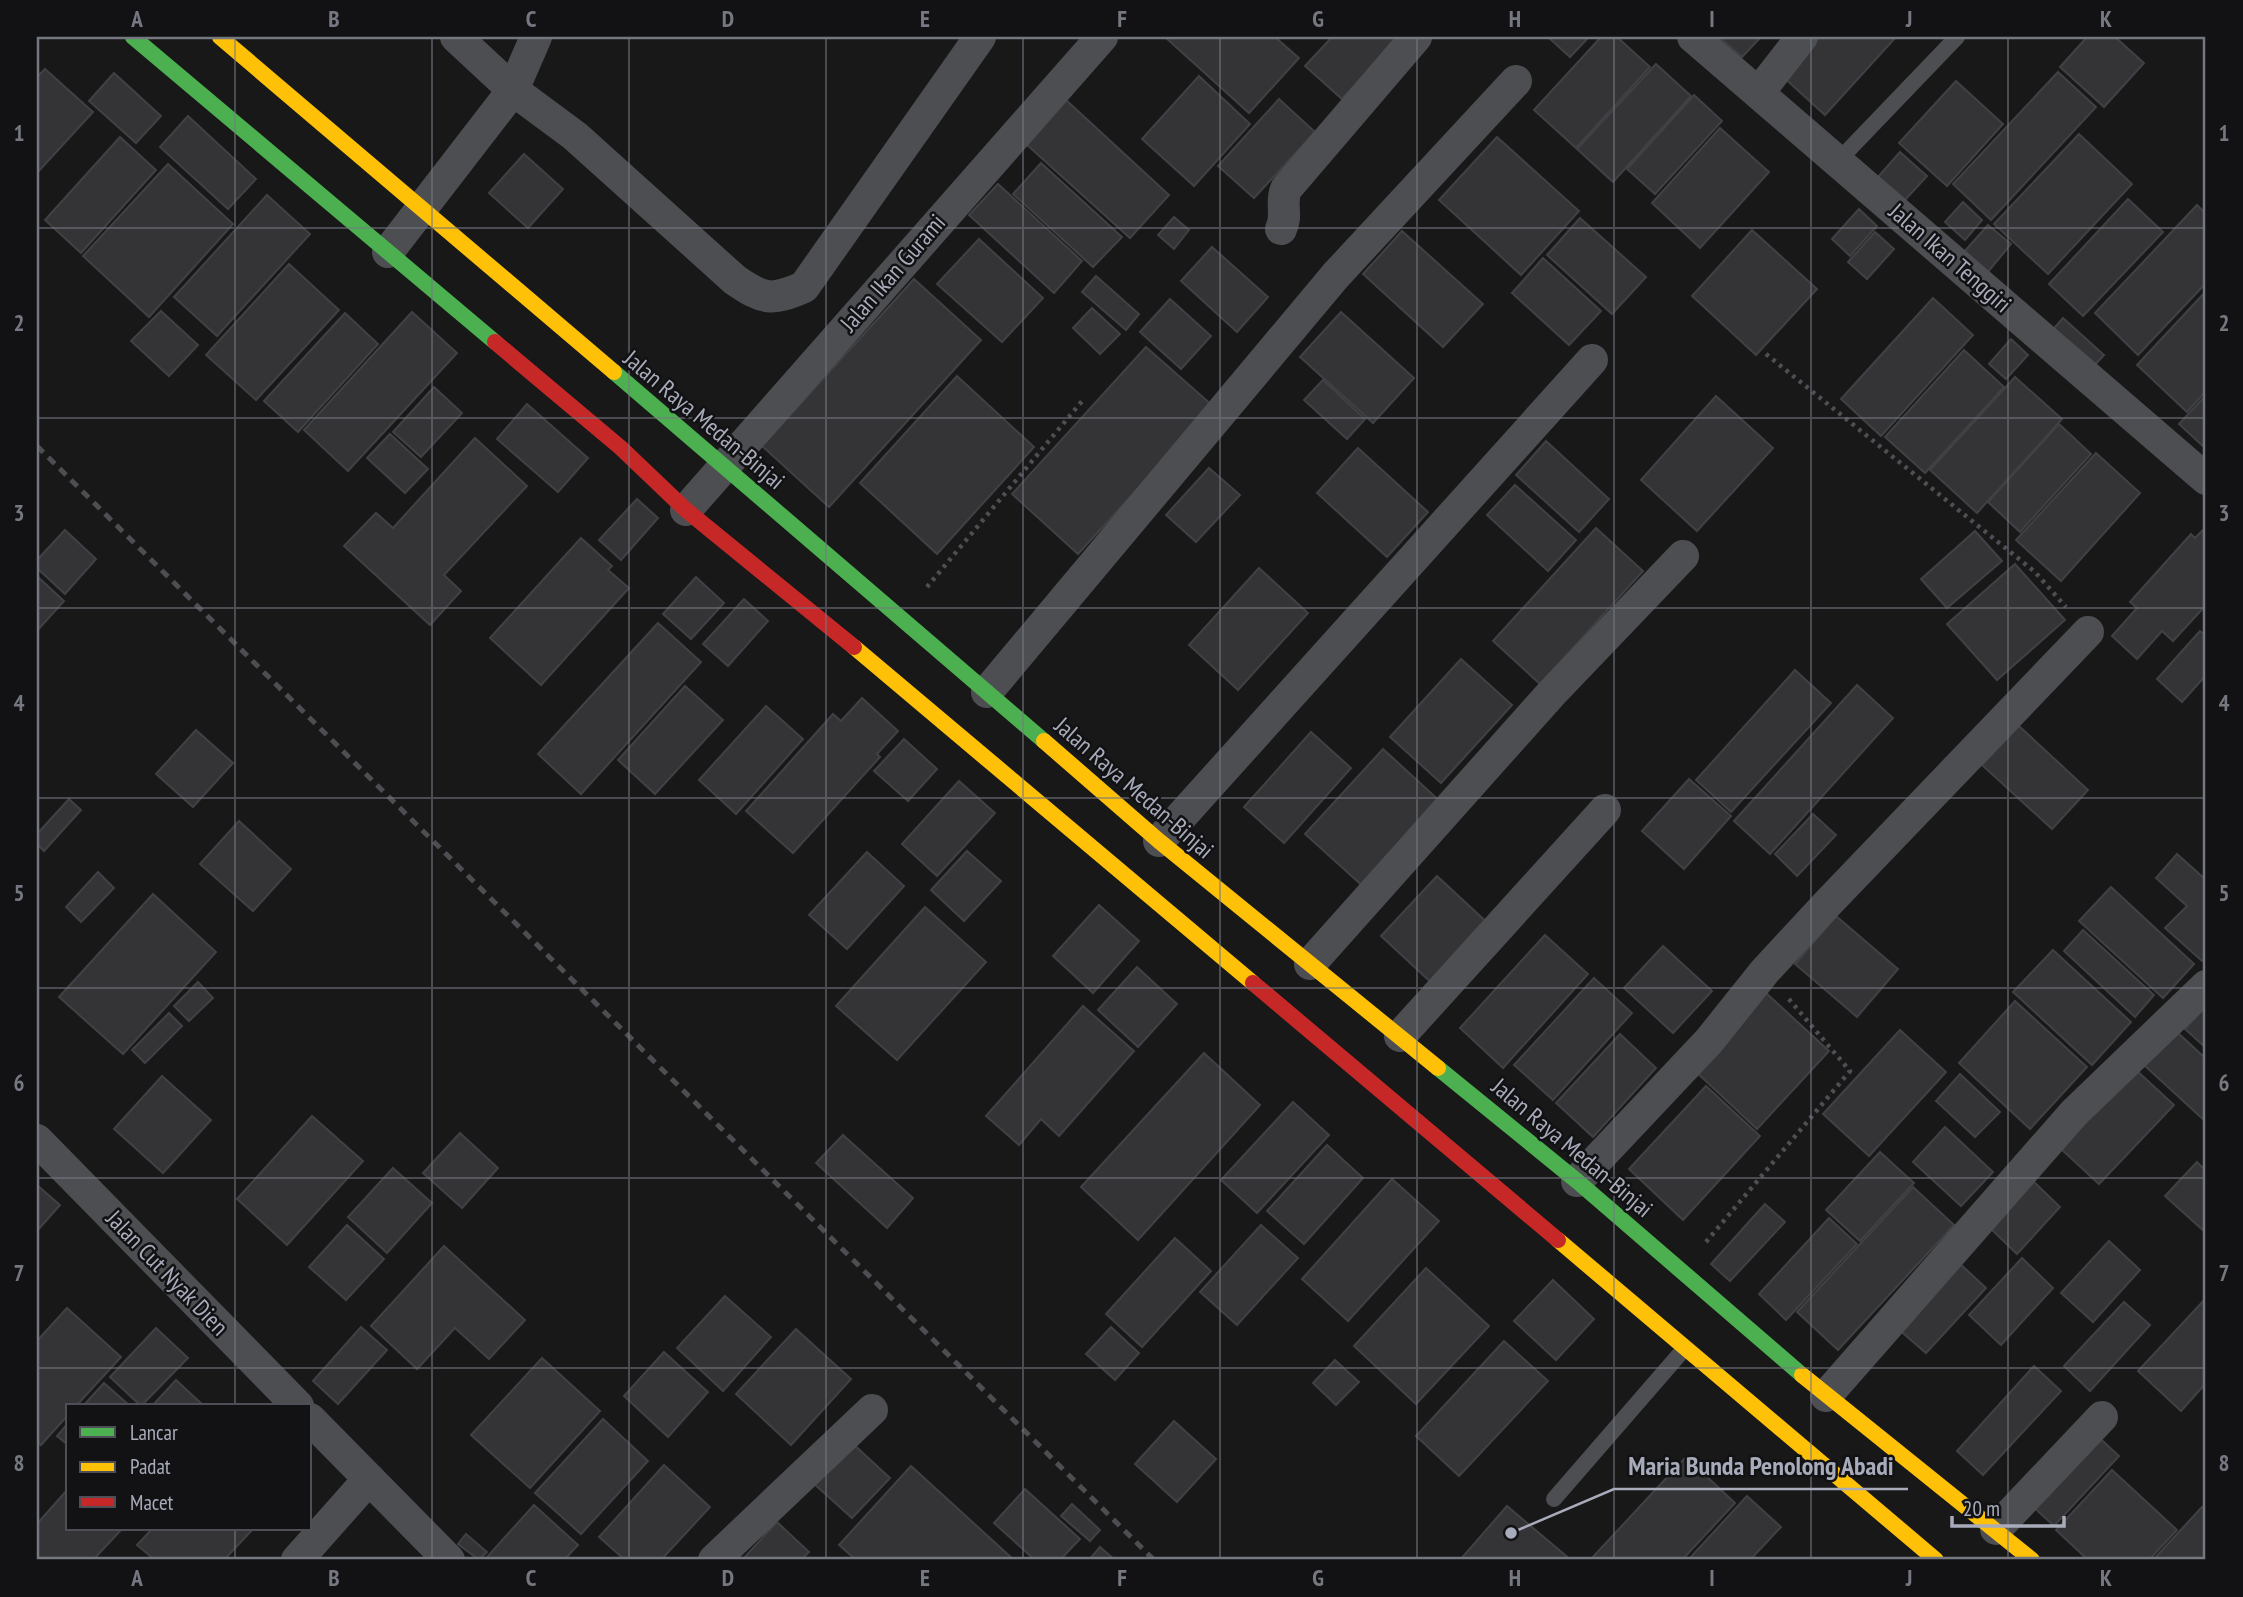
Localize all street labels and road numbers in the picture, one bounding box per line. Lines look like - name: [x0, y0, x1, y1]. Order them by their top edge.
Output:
- street label: Jalan Ikan Tenggiri: [1882, 195, 2018, 319]
- street label: Jalan Ikan Gurami: [833, 208, 952, 339]
- street label: Jalan Raya Medan-Binjai: [617, 343, 791, 496]
- street label: Jalan Raya Medan-Binjai: [1048, 709, 1220, 865]
- street label: Jalan Raya Medan-Binjai: [1485, 1071, 1659, 1224]
- street label: Jalan Cut Nyak Dien: [99, 1203, 235, 1342]

